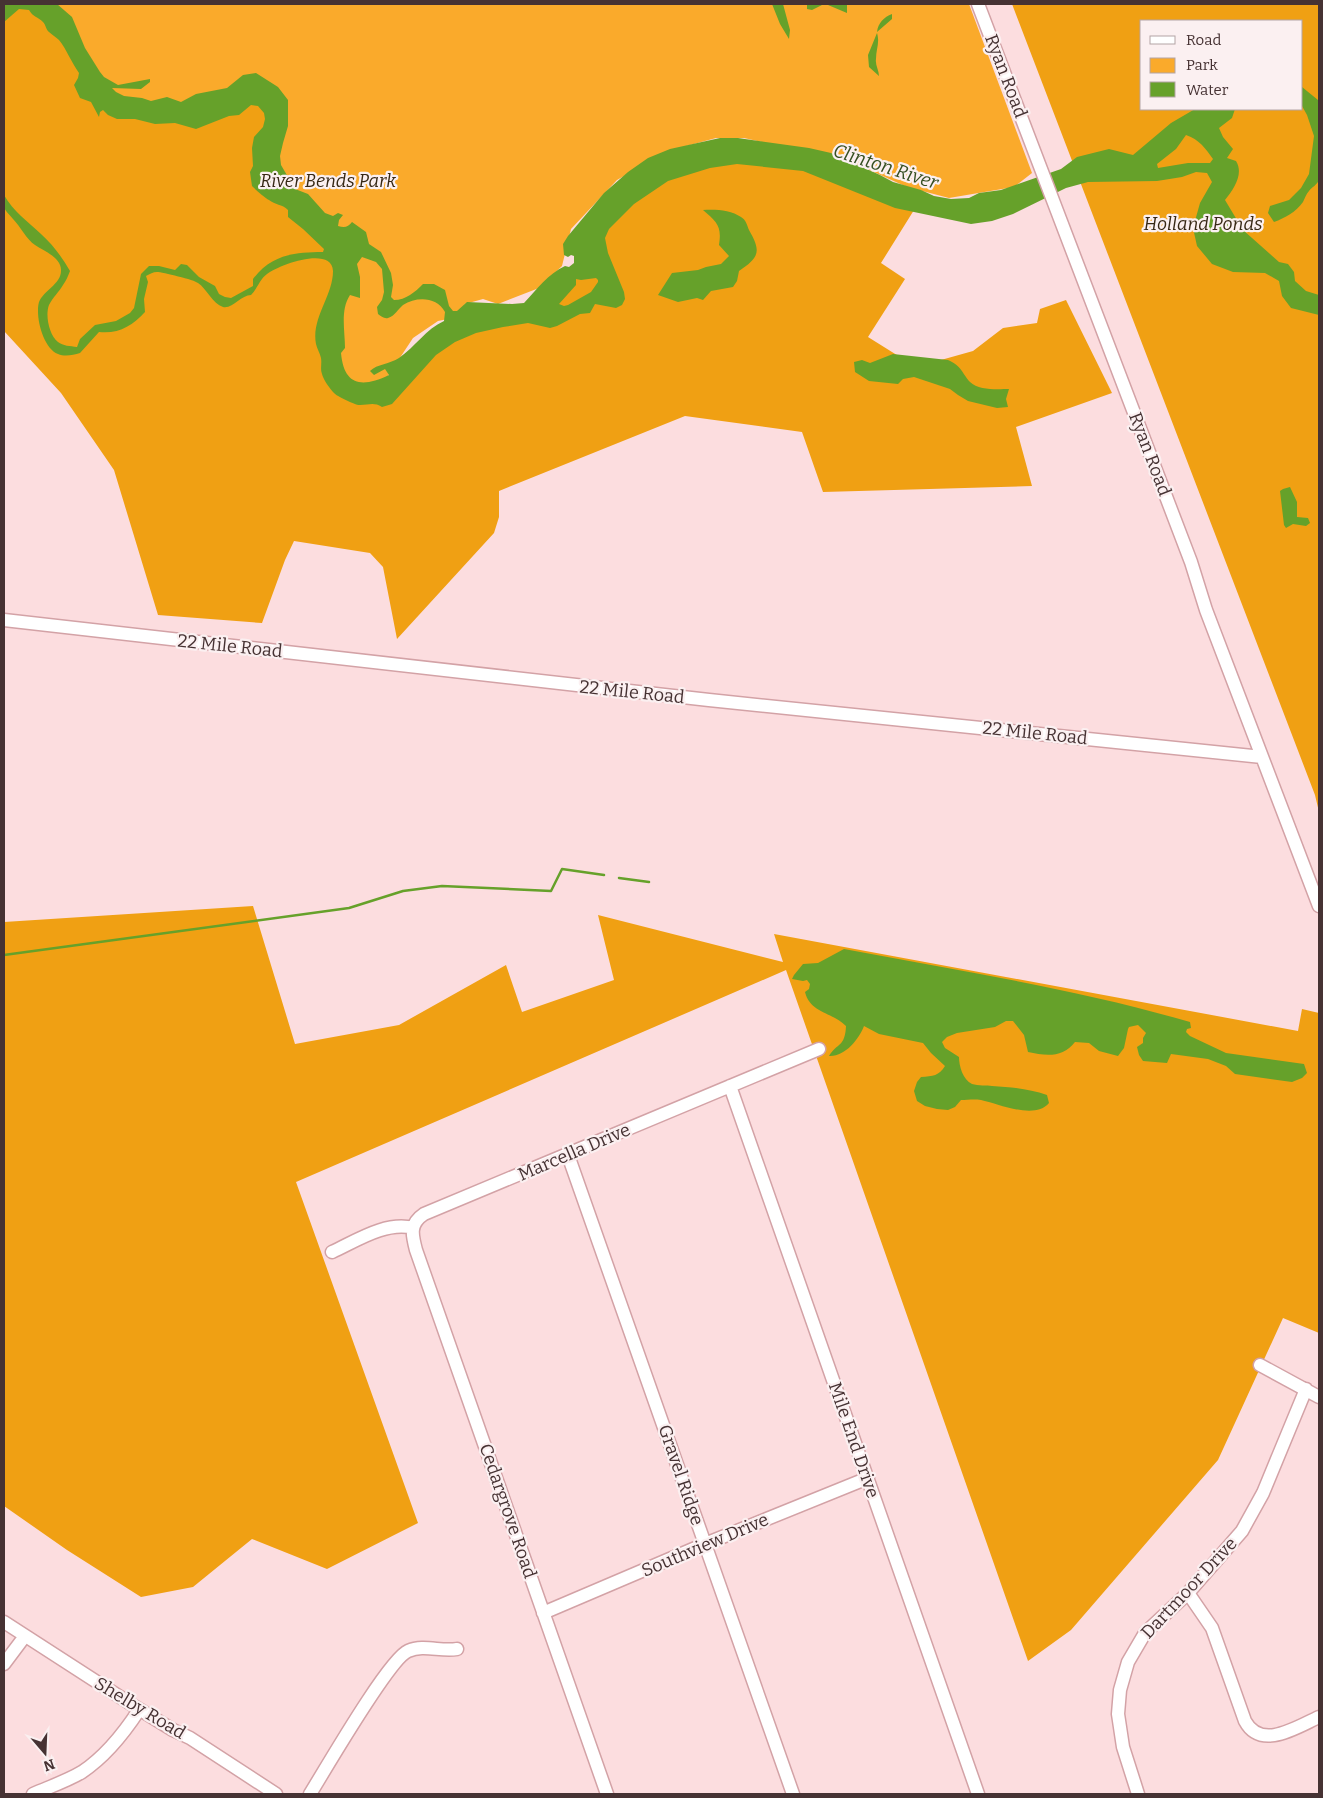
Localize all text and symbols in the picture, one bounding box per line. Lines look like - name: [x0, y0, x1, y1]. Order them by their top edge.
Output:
- legend: [1140, 20, 1303, 110]
- street label: Ryan Road: [980, 31, 1032, 121]
- text: Road: [1186, 31, 1221, 49]
- text: Park: [1186, 56, 1218, 74]
- text: Water: [1186, 81, 1229, 99]
- water label: Clinton River: [830, 139, 942, 195]
- park label: River Bends Park: [260, 170, 396, 192]
- park label: Holland Ponds: [1144, 213, 1263, 235]
- street label: Ryan Road: [1124, 409, 1176, 499]
- street label: 22 Mile Road: [176, 630, 284, 662]
- street label: 22 Mile Road: [578, 676, 686, 708]
- street label: 22 Mile Road: [981, 717, 1089, 749]
- street label: Marcella Drive: [515, 1118, 633, 1186]
- street label: Mile End Drive: [824, 1379, 884, 1501]
- street label: Gravel Ridge: [653, 1422, 709, 1528]
- street label: Cedargrove Road: [475, 1441, 541, 1582]
- street label: Southview Drive: [638, 1508, 772, 1582]
- street label: Dartmoor Drive: [1136, 1533, 1242, 1643]
- street label: Shelby Road: [90, 1672, 190, 1744]
- north arrow: [20, 1728, 70, 1778]
- text: N: [41, 1755, 57, 1775]

